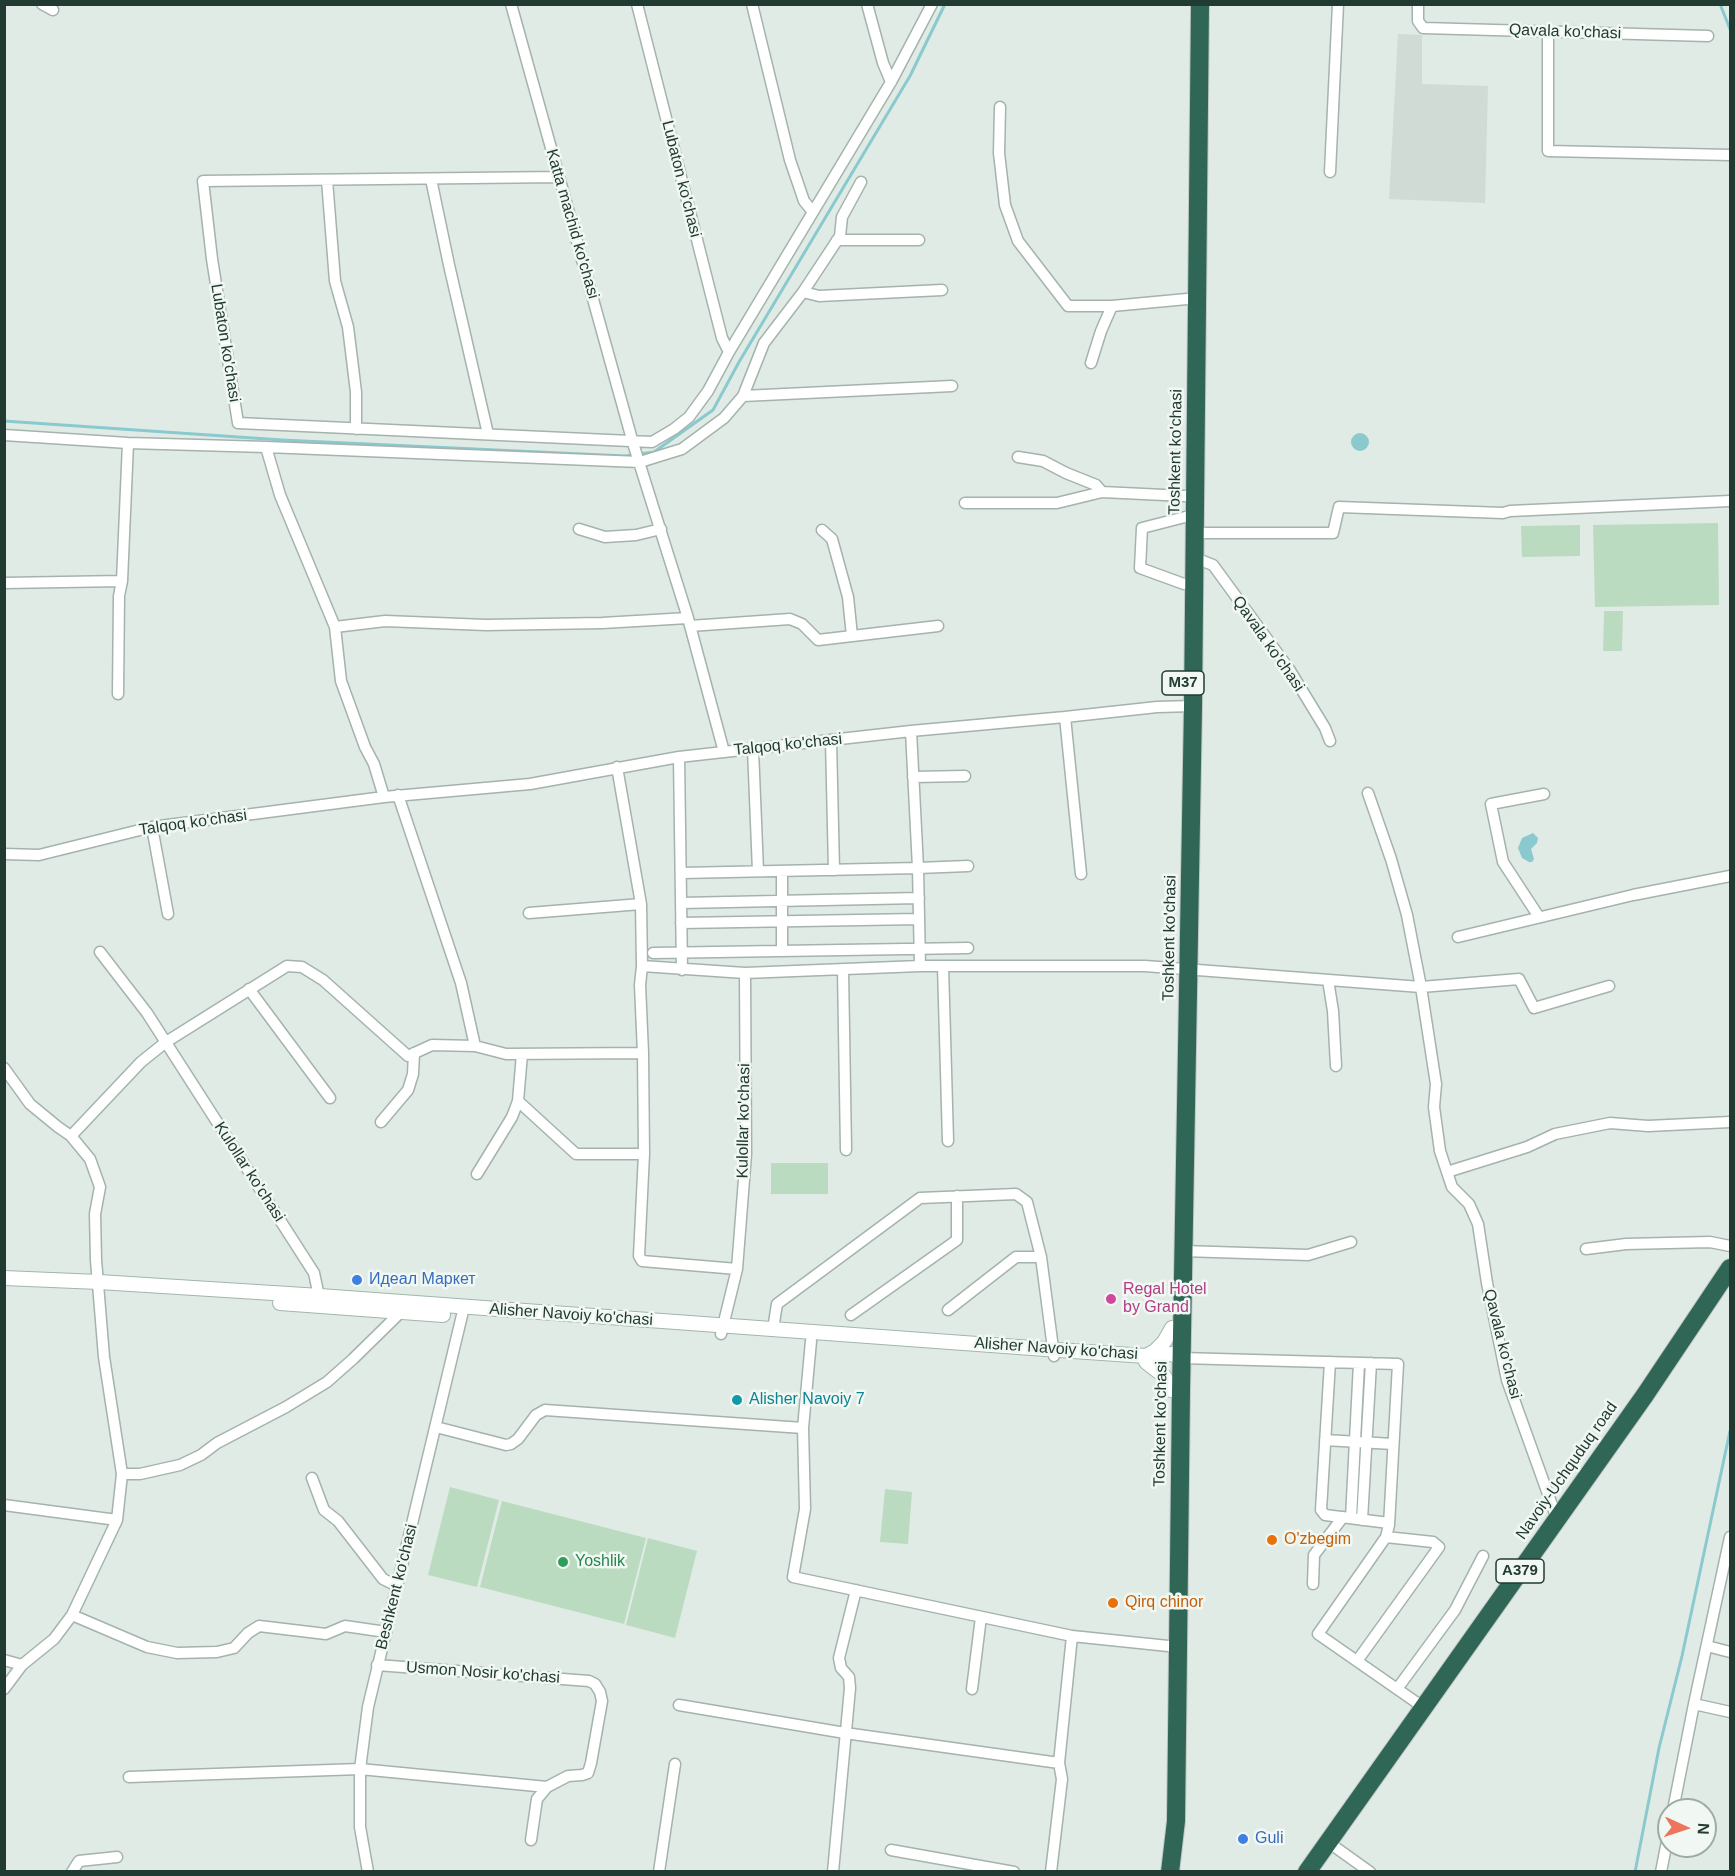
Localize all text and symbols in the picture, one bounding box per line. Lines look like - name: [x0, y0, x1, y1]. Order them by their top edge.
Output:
- street label: Qavala ko'chasi: [1508, 20, 1622, 44]
- street label: Lubaton ko'chasi: [657, 119, 705, 239]
- street label: Katta machid ko'chasi: [541, 147, 603, 301]
- street label: Lubaton ko'chasi: [206, 282, 244, 404]
- street label: Toshkent ko'chasi: [1165, 389, 1187, 515]
- street label: Qavala ko'chasi: [1228, 592, 1308, 696]
- road number: M37: [1162, 671, 1204, 695]
- street label: Talqoq ko'chasi: [733, 730, 843, 760]
- street label: Talqoq ko'chasi: [138, 806, 248, 840]
- street label: Toshkent ko'chasi: [1159, 875, 1181, 1001]
- street label: Kulollar ko'chasi: [733, 1063, 755, 1179]
- street label: Kulollar ko'chasi: [210, 1119, 288, 1225]
- place label: Идеал Маркет: [369, 1270, 476, 1290]
- marker: Идеал Маркет: [350, 1273, 364, 1287]
- place label: Regal Hotel by Grand: [1123, 1280, 1207, 1318]
- street label: Qavala ko'chasi: [1479, 1287, 1525, 1401]
- marker: Regal Hotel by Grand: [1104, 1292, 1118, 1306]
- street label: Alisher Navoiy ko'chasi: [489, 1300, 653, 1330]
- street label: Alisher Navoiy ko'chasi: [974, 1334, 1138, 1364]
- street label: Toshkent ko'chasi: [1150, 1361, 1172, 1487]
- place label: Alisher Navoiy 7: [749, 1390, 865, 1410]
- marker: Alisher Navoiy 7: [730, 1393, 744, 1407]
- street label: Navoiy-Uchquduq road: [1512, 1398, 1622, 1544]
- street label: Beshkent ko'chasi: [372, 1522, 422, 1652]
- place label: O'zbegim: [1284, 1530, 1351, 1550]
- marker: O'zbegim: [1265, 1533, 1279, 1547]
- place label: Yoshlik: [575, 1552, 625, 1572]
- marker: Yoshlik: [556, 1555, 570, 1569]
- road number: A379: [1496, 1559, 1544, 1583]
- place label: Qirq chinor: [1125, 1593, 1203, 1613]
- marker: Qirq chinor: [1106, 1596, 1120, 1610]
- street label: Usmon Nosir ko'chasi: [405, 1658, 561, 1688]
- north arrow: [1657, 1798, 1717, 1858]
- text: N: [1695, 1823, 1712, 1835]
- place label: Guli: [1255, 1829, 1283, 1849]
- marker: Guli: [1236, 1832, 1250, 1846]

